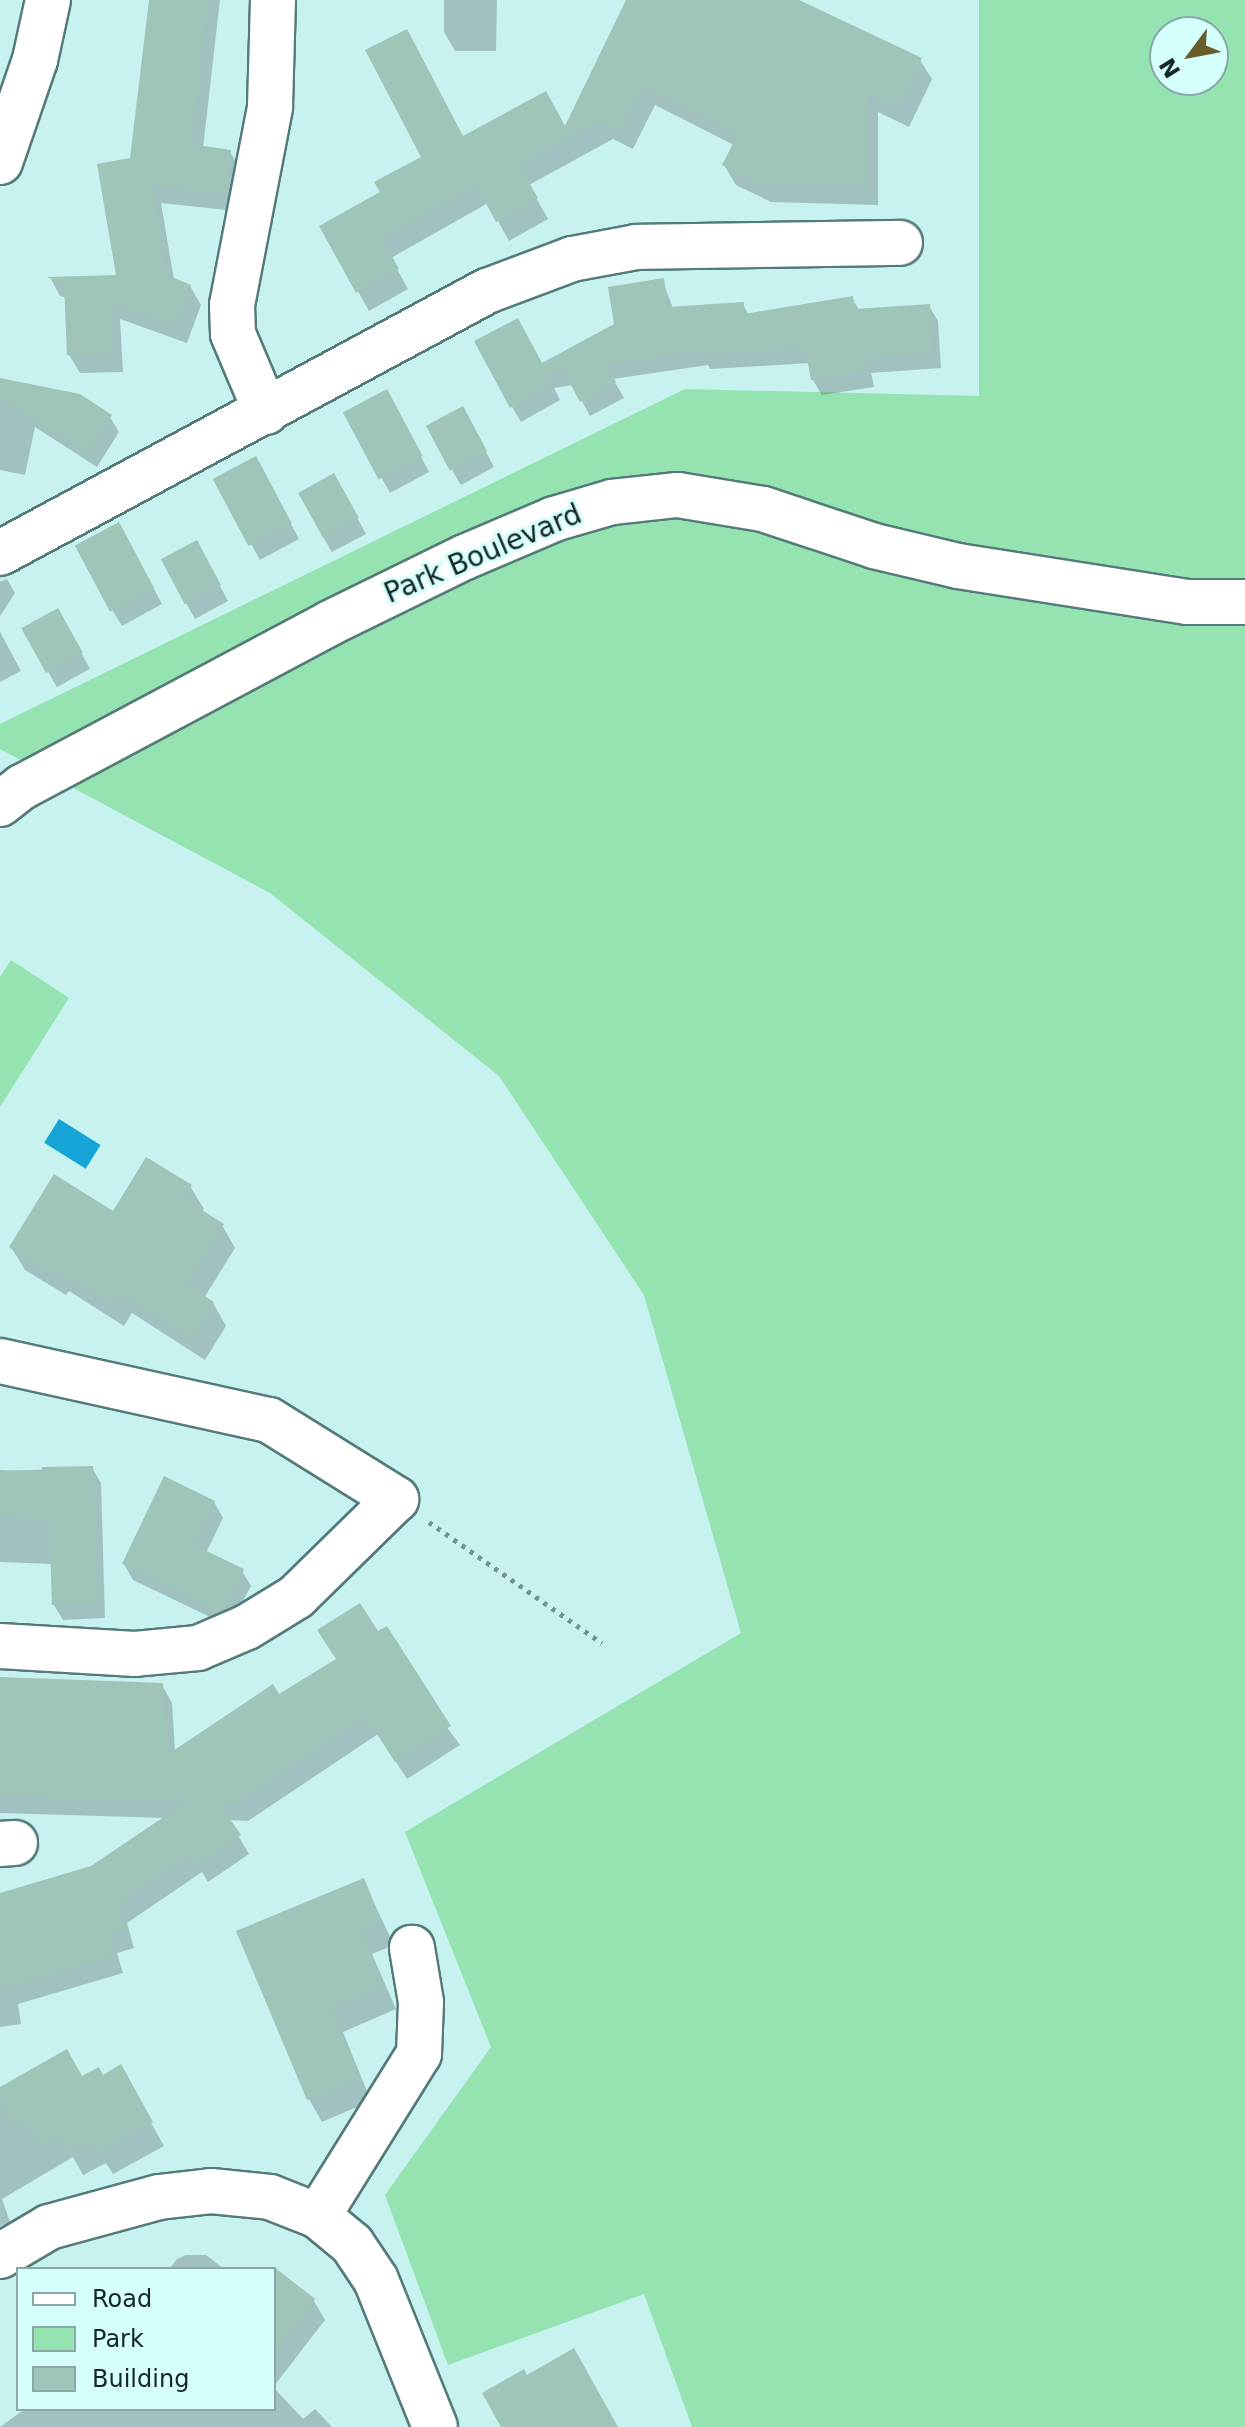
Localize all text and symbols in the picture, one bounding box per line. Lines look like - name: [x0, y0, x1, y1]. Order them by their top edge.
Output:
- north arrow: [1149, 16, 1229, 96]
- text: N: [1154, 53, 1185, 82]
- street label: Park Boulevard: [379, 497, 587, 611]
- legend: [16, 2267, 276, 2411]
- text: Road: [92, 2285, 152, 2313]
- text: Park: [92, 2325, 144, 2353]
- text: Building: [92, 2365, 189, 2393]

